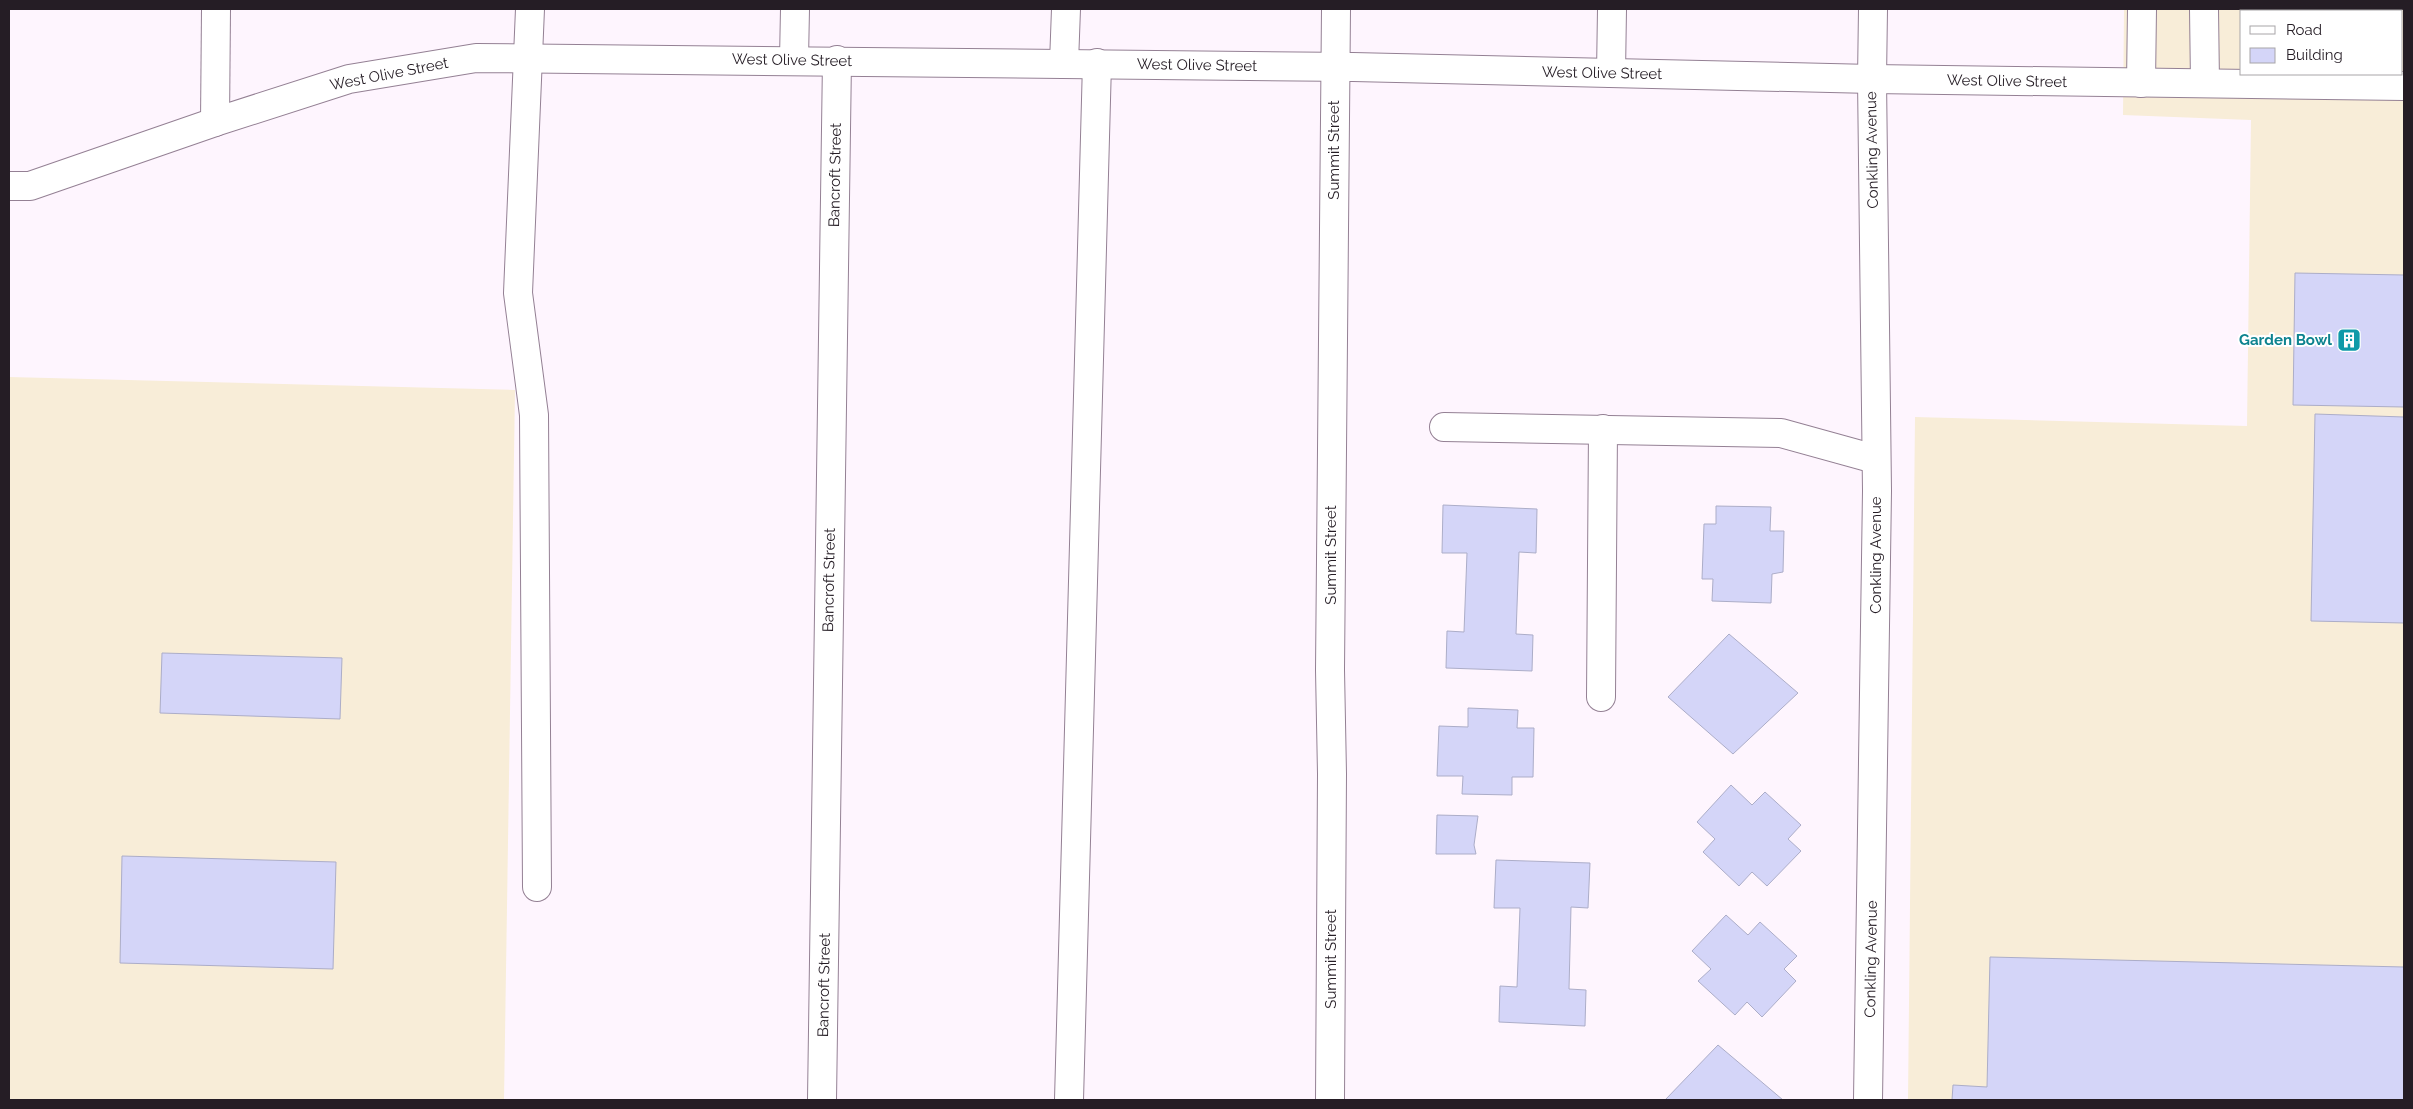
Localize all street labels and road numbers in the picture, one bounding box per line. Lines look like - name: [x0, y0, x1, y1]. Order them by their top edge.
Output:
- street label: West Olive Street: [732, 50, 852, 70]
- street label: West Olive Street: [328, 54, 450, 94]
- street label: West Olive Street: [1137, 55, 1257, 75]
- street label: West Olive Street: [1542, 63, 1662, 83]
- street label: West Olive Street: [1947, 71, 2067, 91]
- street label: Conkling Avenue: [1862, 91, 1882, 209]
- street label: Summit Street: [1325, 100, 1343, 200]
- street label: Bancroft Street: [825, 123, 845, 227]
- street label: Conkling Avenue: [1867, 496, 1885, 614]
- street label: Summit Street: [1322, 505, 1340, 605]
- street label: Bancroft Street: [819, 528, 839, 632]
- street label: Conkling Avenue: [1861, 900, 1881, 1018]
- street label: Summit Street: [1322, 909, 1340, 1009]
- street label: Bancroft Street: [814, 933, 834, 1037]

